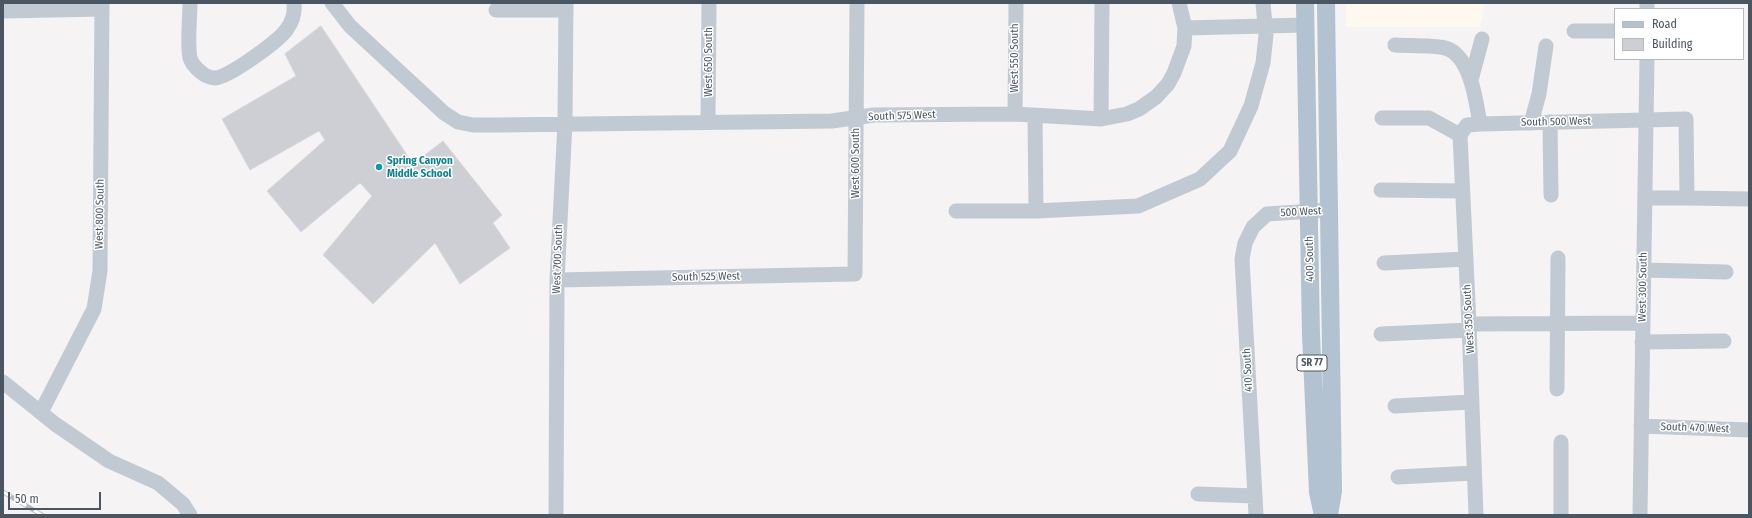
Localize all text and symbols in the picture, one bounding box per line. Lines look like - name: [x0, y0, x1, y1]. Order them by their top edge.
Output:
- legend: [1614, 8, 1744, 60]
- text: Road: [1652, 17, 1677, 31]
- street label: West 550 South: [1008, 23, 1022, 93]
- street label: West 650 South: [702, 27, 716, 97]
- text: Building: [1652, 37, 1692, 51]
- street label: South 575 West: [868, 108, 936, 124]
- street label: South 500 West: [1521, 115, 1591, 129]
- street label: West 600 South: [849, 128, 863, 198]
- place label: Spring Canyon Middle School: [387, 154, 453, 180]
- marker: Spring Canyon Middle School: [374, 162, 384, 172]
- street label: West 800 South: [93, 179, 107, 249]
- street label: 500 West: [1280, 204, 1322, 220]
- street label: West 700 South: [550, 224, 566, 294]
- street label: 400 South: [1303, 236, 1317, 282]
- street label: West 300 South: [1636, 252, 1650, 322]
- street label: South 525 West: [672, 270, 740, 284]
- street label: West 350 South: [1461, 284, 1477, 354]
- street label: 410 South: [1240, 348, 1256, 392]
- road number: SR 77: [1297, 355, 1327, 371]
- street label: South 470 West: [1660, 420, 1730, 436]
- scale bar: [10, 484, 103, 510]
- text: 50 m: [15, 492, 39, 506]

